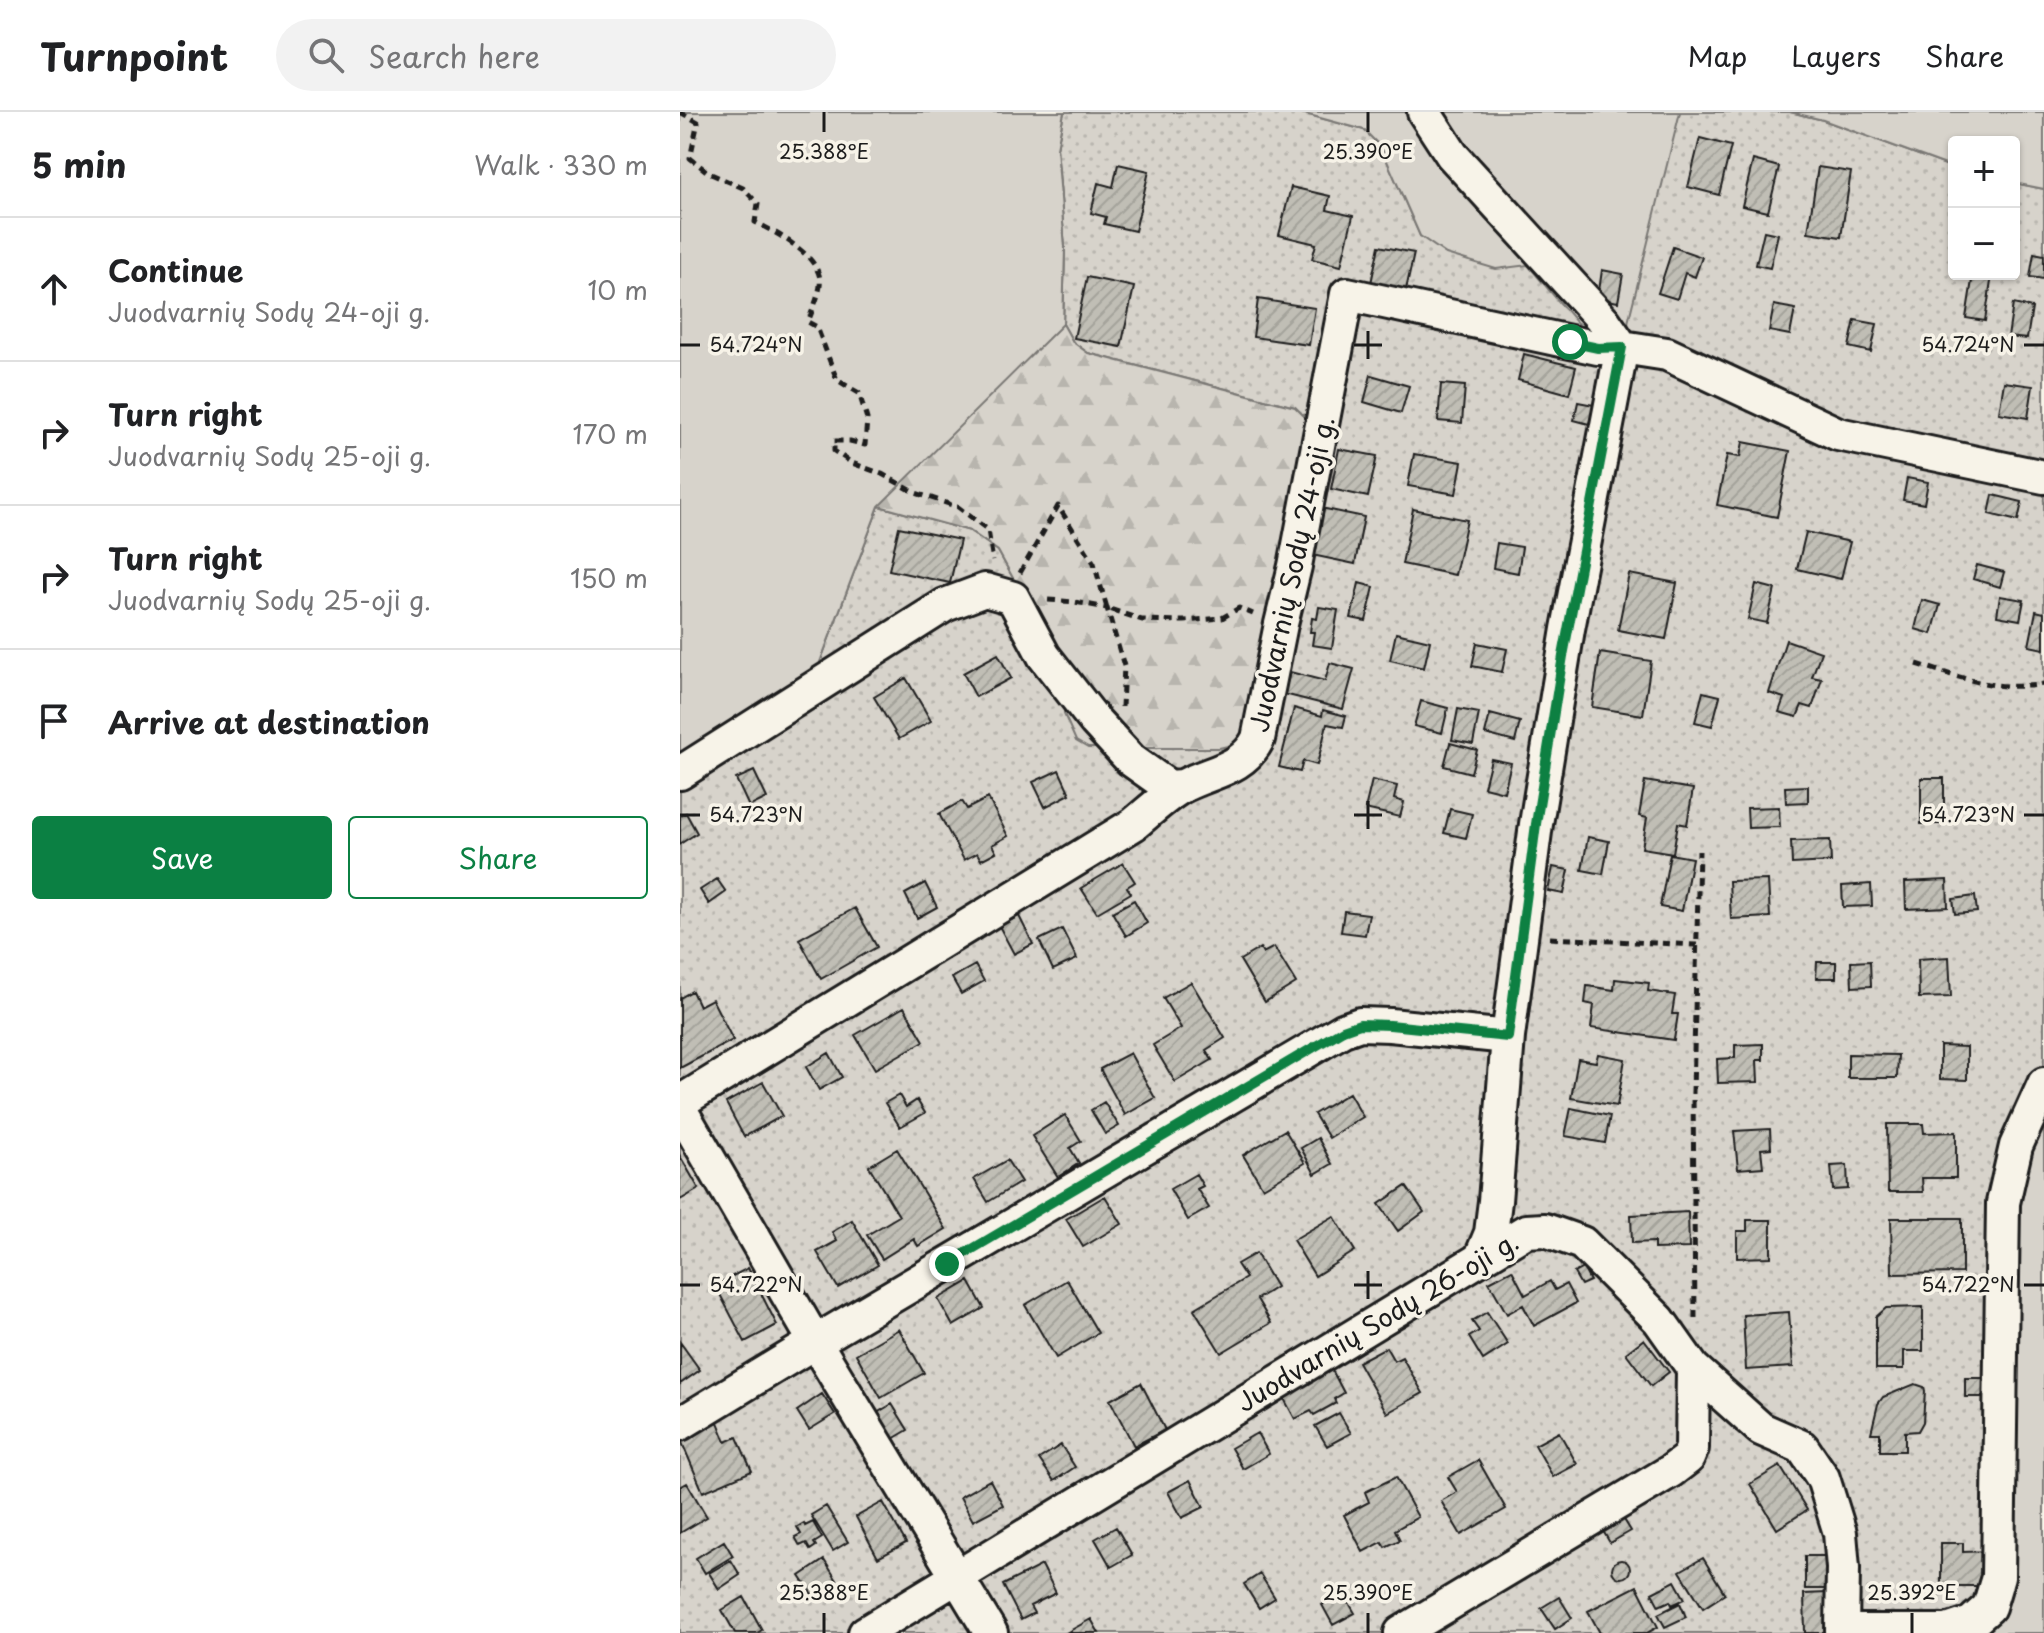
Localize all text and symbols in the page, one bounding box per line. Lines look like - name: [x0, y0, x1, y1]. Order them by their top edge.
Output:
- search box: [276, 19, 836, 91]
- text: Turnpoint: [40, 27, 228, 84]
- icon: search: [304, 33, 348, 77]
- text: Search here: [368, 33, 540, 78]
- text: Map: [1687, 34, 1747, 77]
- text: Layers: [1791, 34, 1881, 77]
- text: Share: [1925, 34, 2004, 77]
- text: 25.388°E: [779, 136, 869, 166]
- text: 25.390°E: [1323, 136, 1413, 166]
- map controls: [1948, 136, 2020, 280]
- button: +: [1948, 136, 2020, 208]
- text: 5 min: [32, 138, 126, 190]
- text: Walk · 330 m: [474, 145, 648, 184]
- button: −: [1948, 208, 2020, 280]
- text: Continue: [108, 247, 243, 292]
- icon: ahead: [32, 267, 76, 311]
- text: 10 m: [587, 270, 648, 309]
- text: Juodvarnių Sodų 24-oji g.: [108, 292, 430, 331]
- route start: [1552, 324, 1588, 360]
- text: 54.724°N: [709, 329, 803, 359]
- text: 54.724°N: [1921, 329, 2015, 359]
- text: Turn right: [108, 391, 263, 436]
- icon: right: [32, 411, 76, 455]
- street label: Juodvarnių Sodų 24-oji g.: [1238, 412, 1344, 736]
- text: 170 m: [573, 414, 648, 453]
- text: Juodvarnių Sodų 25-oji g.: [108, 436, 431, 475]
- text: Turn right: [108, 535, 263, 580]
- icon: right: [32, 555, 76, 599]
- text: 150 m: [570, 558, 648, 597]
- text: Juodvarnių Sodų 25-oji g.: [108, 580, 431, 619]
- icon: arrive: [32, 699, 76, 743]
- text: Arrive at destination: [108, 699, 430, 744]
- text: 54.723°N: [709, 799, 803, 829]
- text: 54.723°N: [1921, 799, 2015, 829]
- button: Save: [32, 816, 332, 899]
- button: Share: [348, 816, 648, 899]
- street label: Juodvarnių Sodų 26-oji g.: [1228, 1221, 1526, 1421]
- route end: [929, 1246, 965, 1282]
- text: 54.722°N: [709, 1269, 803, 1299]
- text: 54.722°N: [1921, 1269, 2015, 1299]
- text: 25.388°E: [779, 1577, 869, 1607]
- text: 25.390°E: [1323, 1577, 1413, 1607]
- text: 25.392°E: [1867, 1577, 1957, 1607]

